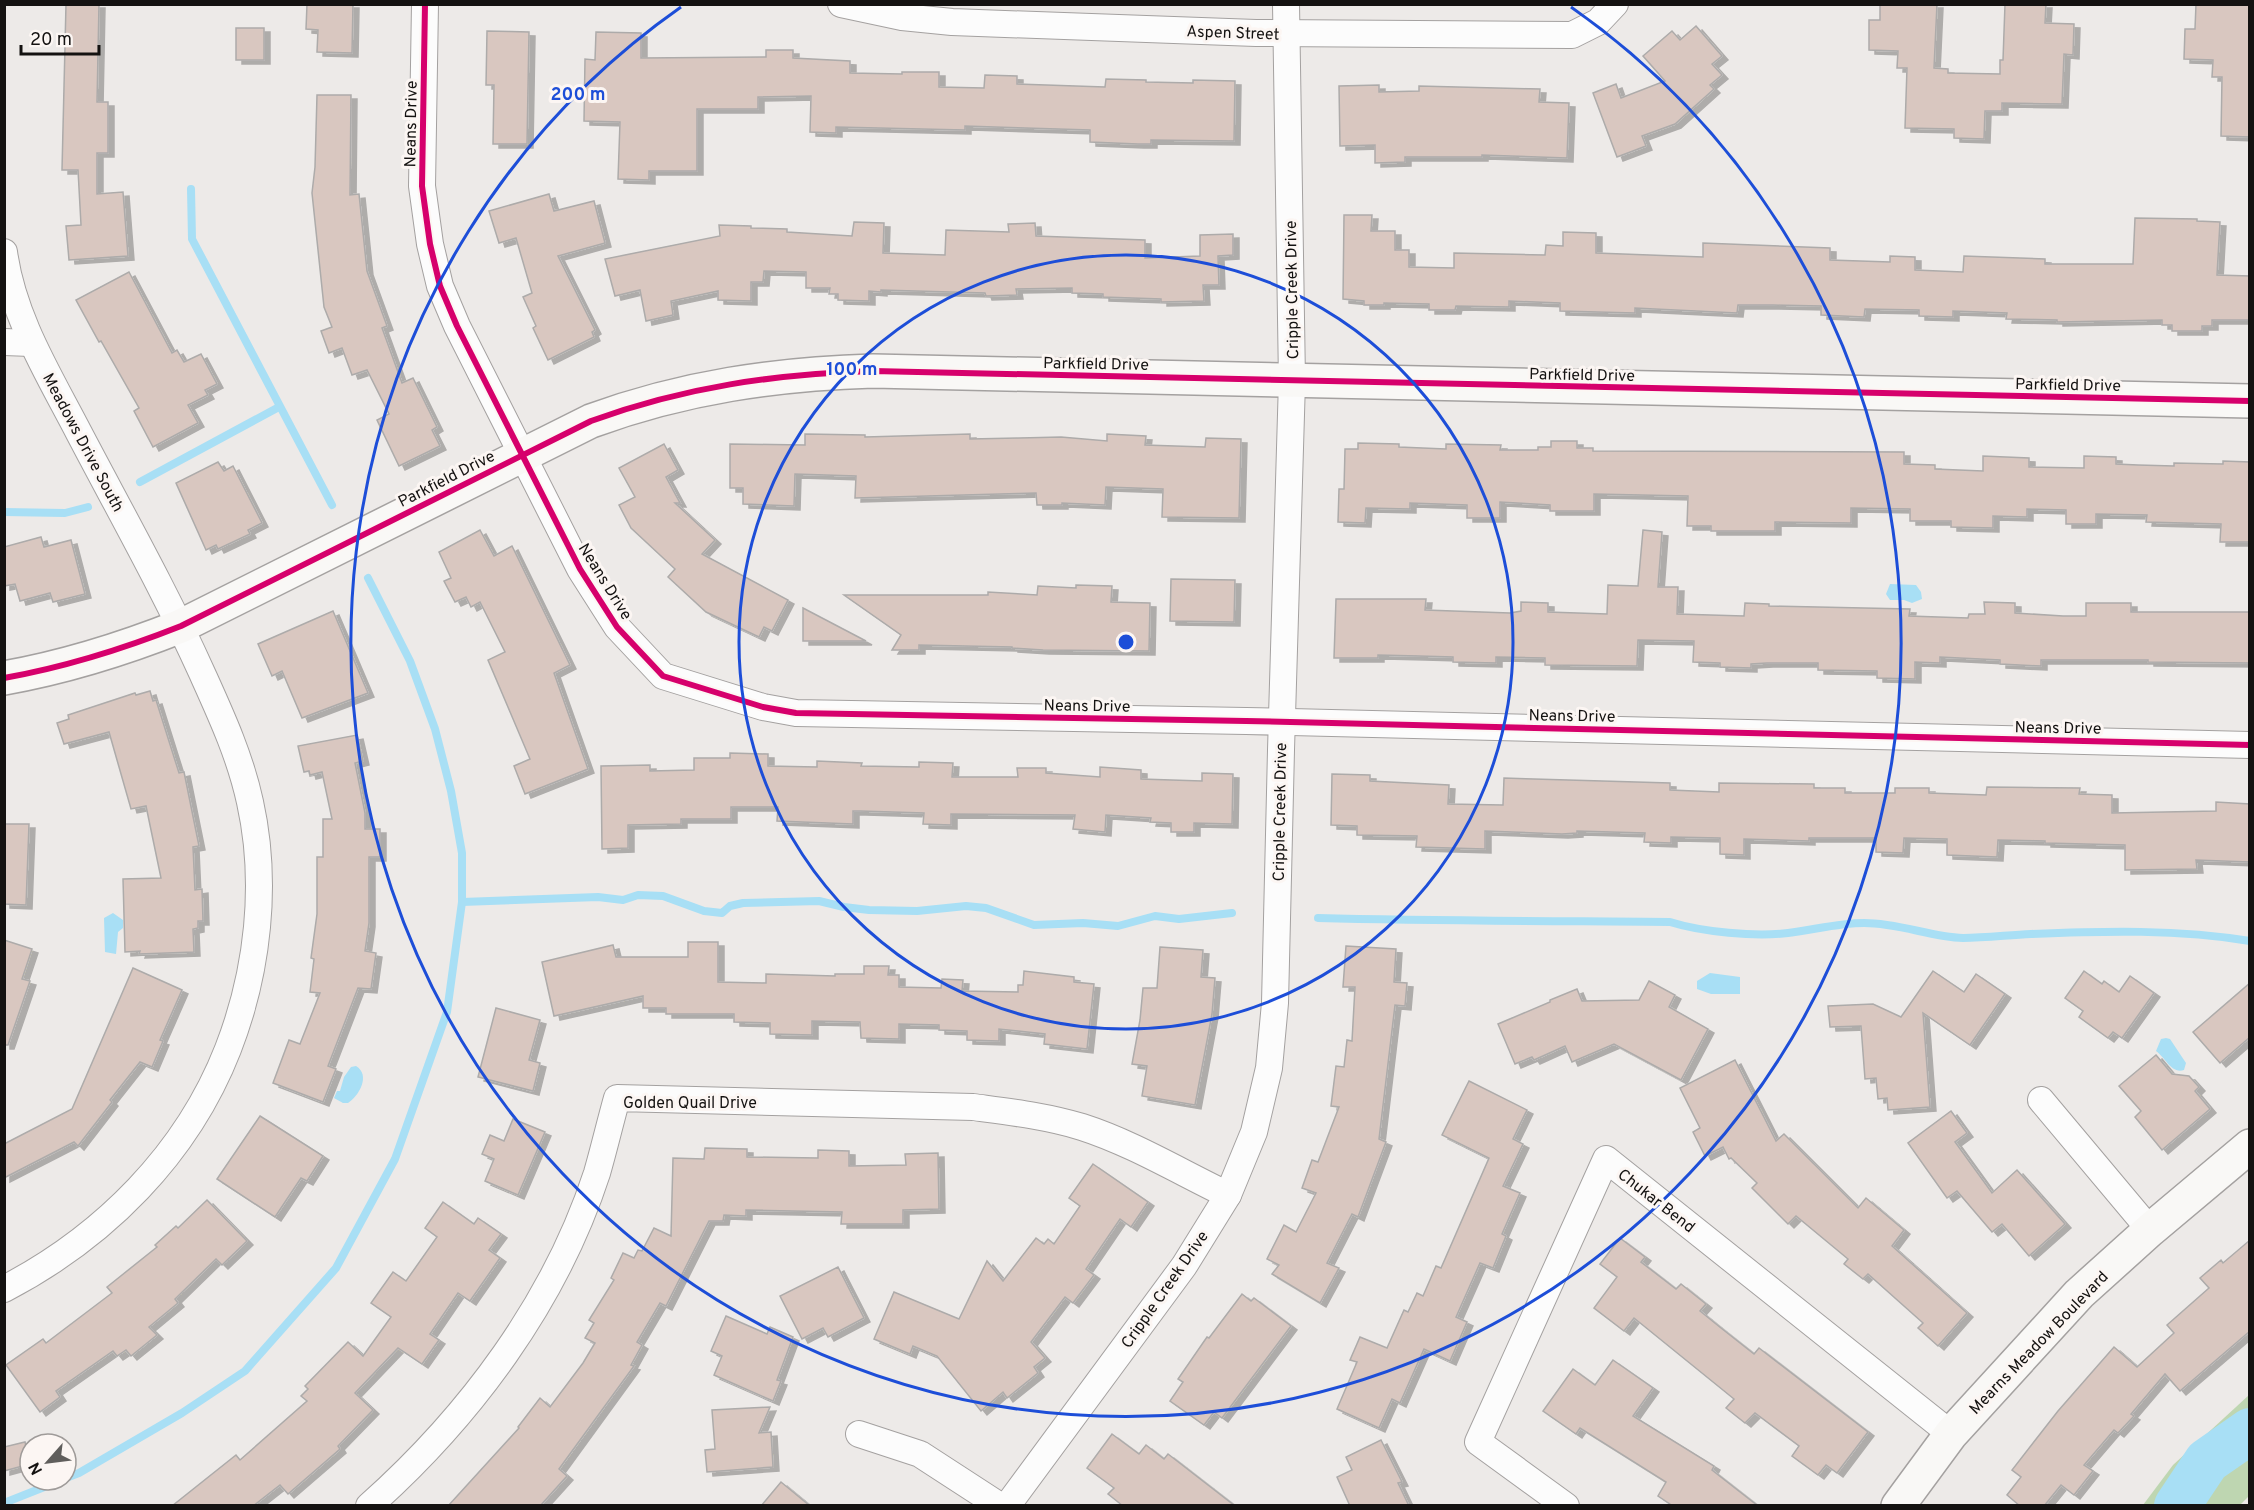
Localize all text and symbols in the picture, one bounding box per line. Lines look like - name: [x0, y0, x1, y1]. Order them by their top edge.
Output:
- scale bar: [21, 18, 99, 56]
- street label: Aspen Street: [1186, 22, 1280, 46]
- text: 20 m: [30, 29, 72, 52]
- street label: Neans Drive: [401, 81, 423, 168]
- text: 200 m: [550, 84, 606, 107]
- street label: Cripple Creek Drive: [1282, 220, 1304, 360]
- street label: Parkfield Drive: [1043, 354, 1149, 376]
- text: 100 m: [826, 359, 878, 382]
- street label: Parkfield Drive: [1529, 365, 1635, 387]
- street label: Meadows Drive South: [37, 370, 127, 516]
- street label: Parkfield Drive: [2015, 375, 2121, 397]
- street label: Parkfield Drive: [395, 447, 499, 513]
- street label: Neans Drive: [573, 540, 636, 624]
- centre of rings: [1116, 632, 1136, 652]
- street label: Neans Drive: [1043, 696, 1130, 718]
- street label: Neans Drive: [1528, 706, 1615, 728]
- street label: Neans Drive: [2014, 718, 2101, 740]
- street label: Cripple Creek Drive: [1270, 742, 1292, 882]
- street label: Golden Quail Drive: [623, 1094, 757, 1114]
- street label: Chukar Bend: [1613, 1165, 1698, 1238]
- street label: Cripple Creek Drive: [1118, 1227, 1214, 1353]
- street label: Mearns Meadow Boulevard: [1966, 1267, 2113, 1419]
- north arrow: [18, 1432, 78, 1492]
- text: N: [25, 1458, 48, 1478]

